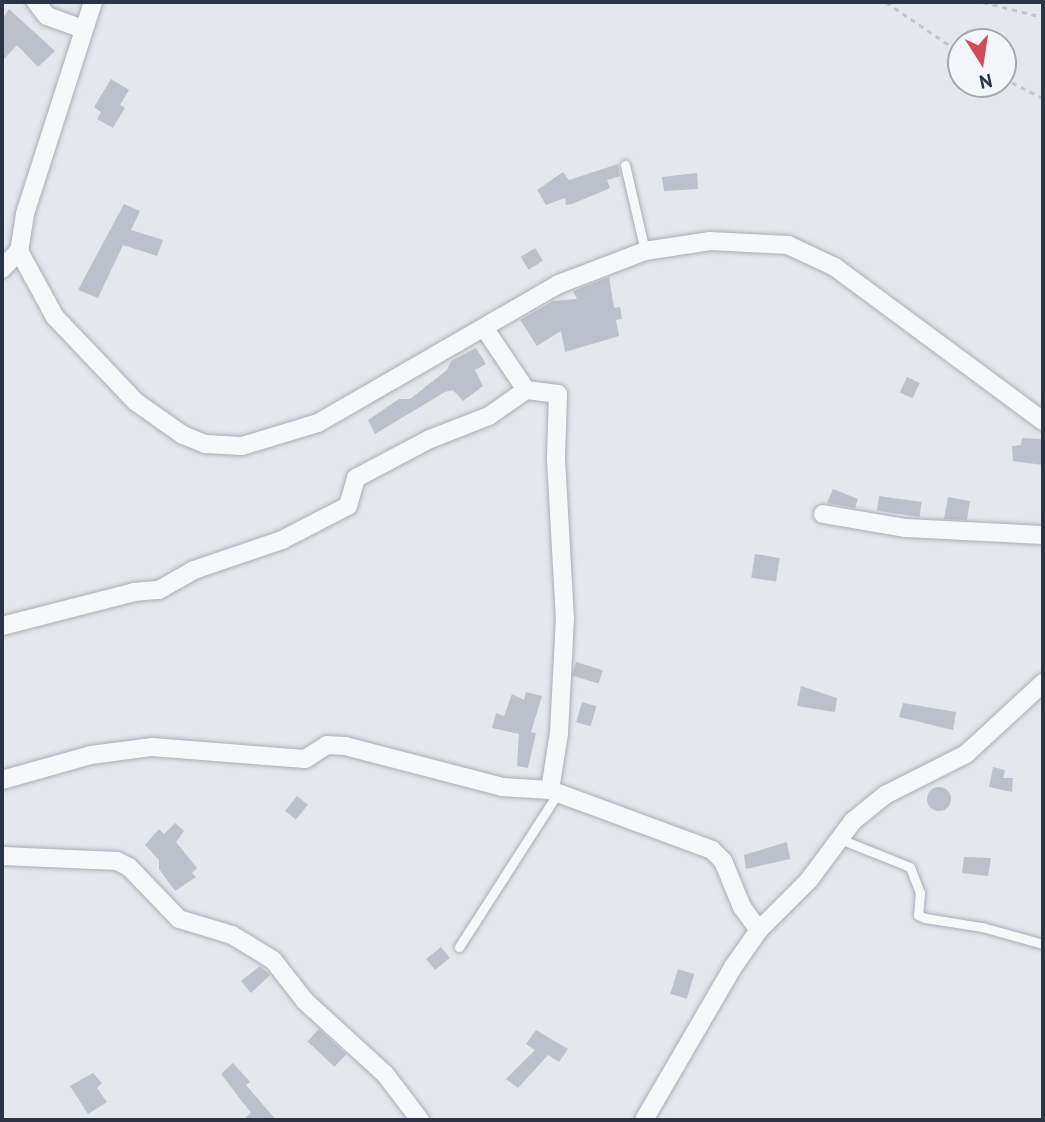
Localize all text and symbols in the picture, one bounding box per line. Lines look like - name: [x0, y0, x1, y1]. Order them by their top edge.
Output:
- north arrow: [947, 28, 1017, 98]
- text: N: [977, 69, 995, 95]

